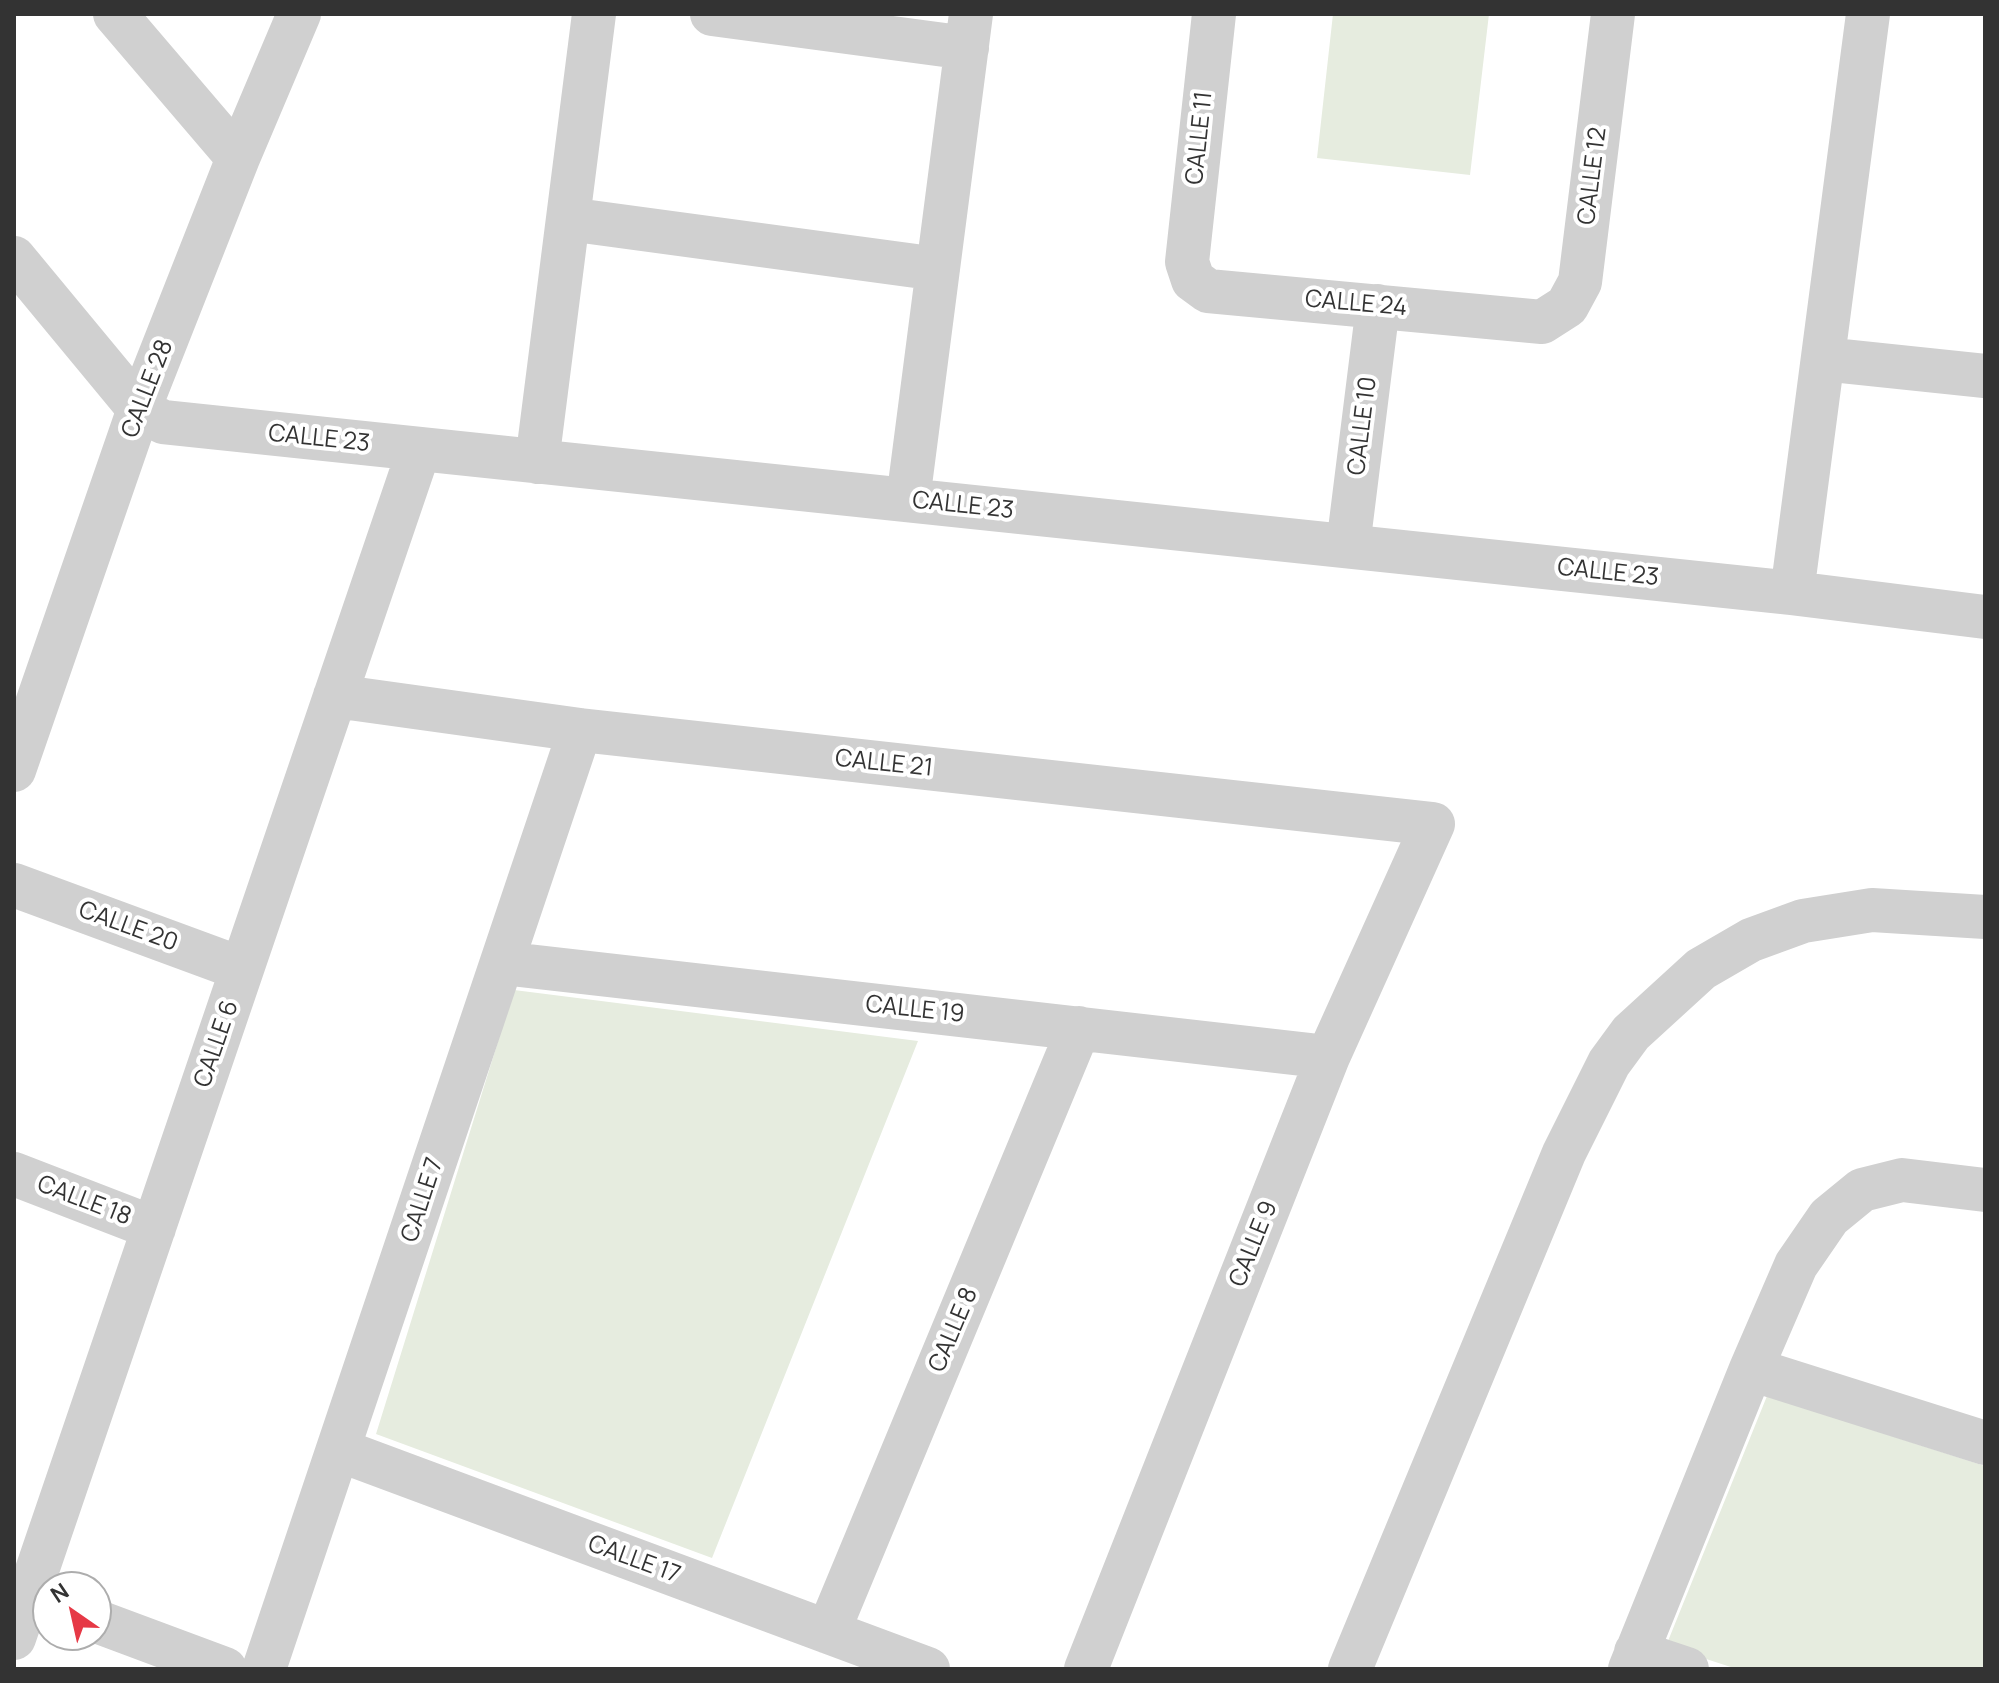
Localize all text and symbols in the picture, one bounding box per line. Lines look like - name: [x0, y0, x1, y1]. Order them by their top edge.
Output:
- street label: CALLE 11: [1181, 90, 1219, 186]
- street label: CALLE 12: [1573, 126, 1613, 226]
- street label: CALLE 24: [1304, 285, 1408, 323]
- street label: CALLE 28: [116, 336, 180, 442]
- street label: CALLE 10: [1343, 375, 1383, 477]
- street label: CALLE 23: [267, 419, 371, 459]
- street label: CALLE 23: [911, 486, 1015, 526]
- street label: CALLE 23: [1556, 553, 1660, 593]
- street label: CALLE 21: [834, 745, 934, 783]
- street label: CALLE 20: [75, 896, 181, 958]
- street label: CALLE 19: [864, 990, 966, 1030]
- street label: CALLE 6: [189, 997, 245, 1091]
- street label: CALLE 7: [396, 1154, 450, 1246]
- street label: CALLE 18: [33, 1170, 135, 1232]
- street label: CALLE 9: [1224, 1197, 1284, 1291]
- street label: CALLE 8: [923, 1283, 985, 1377]
- street label: CALLE 17: [584, 1530, 684, 1590]
- north arrow: [32, 1571, 112, 1651]
- text: N: [45, 1576, 75, 1610]

